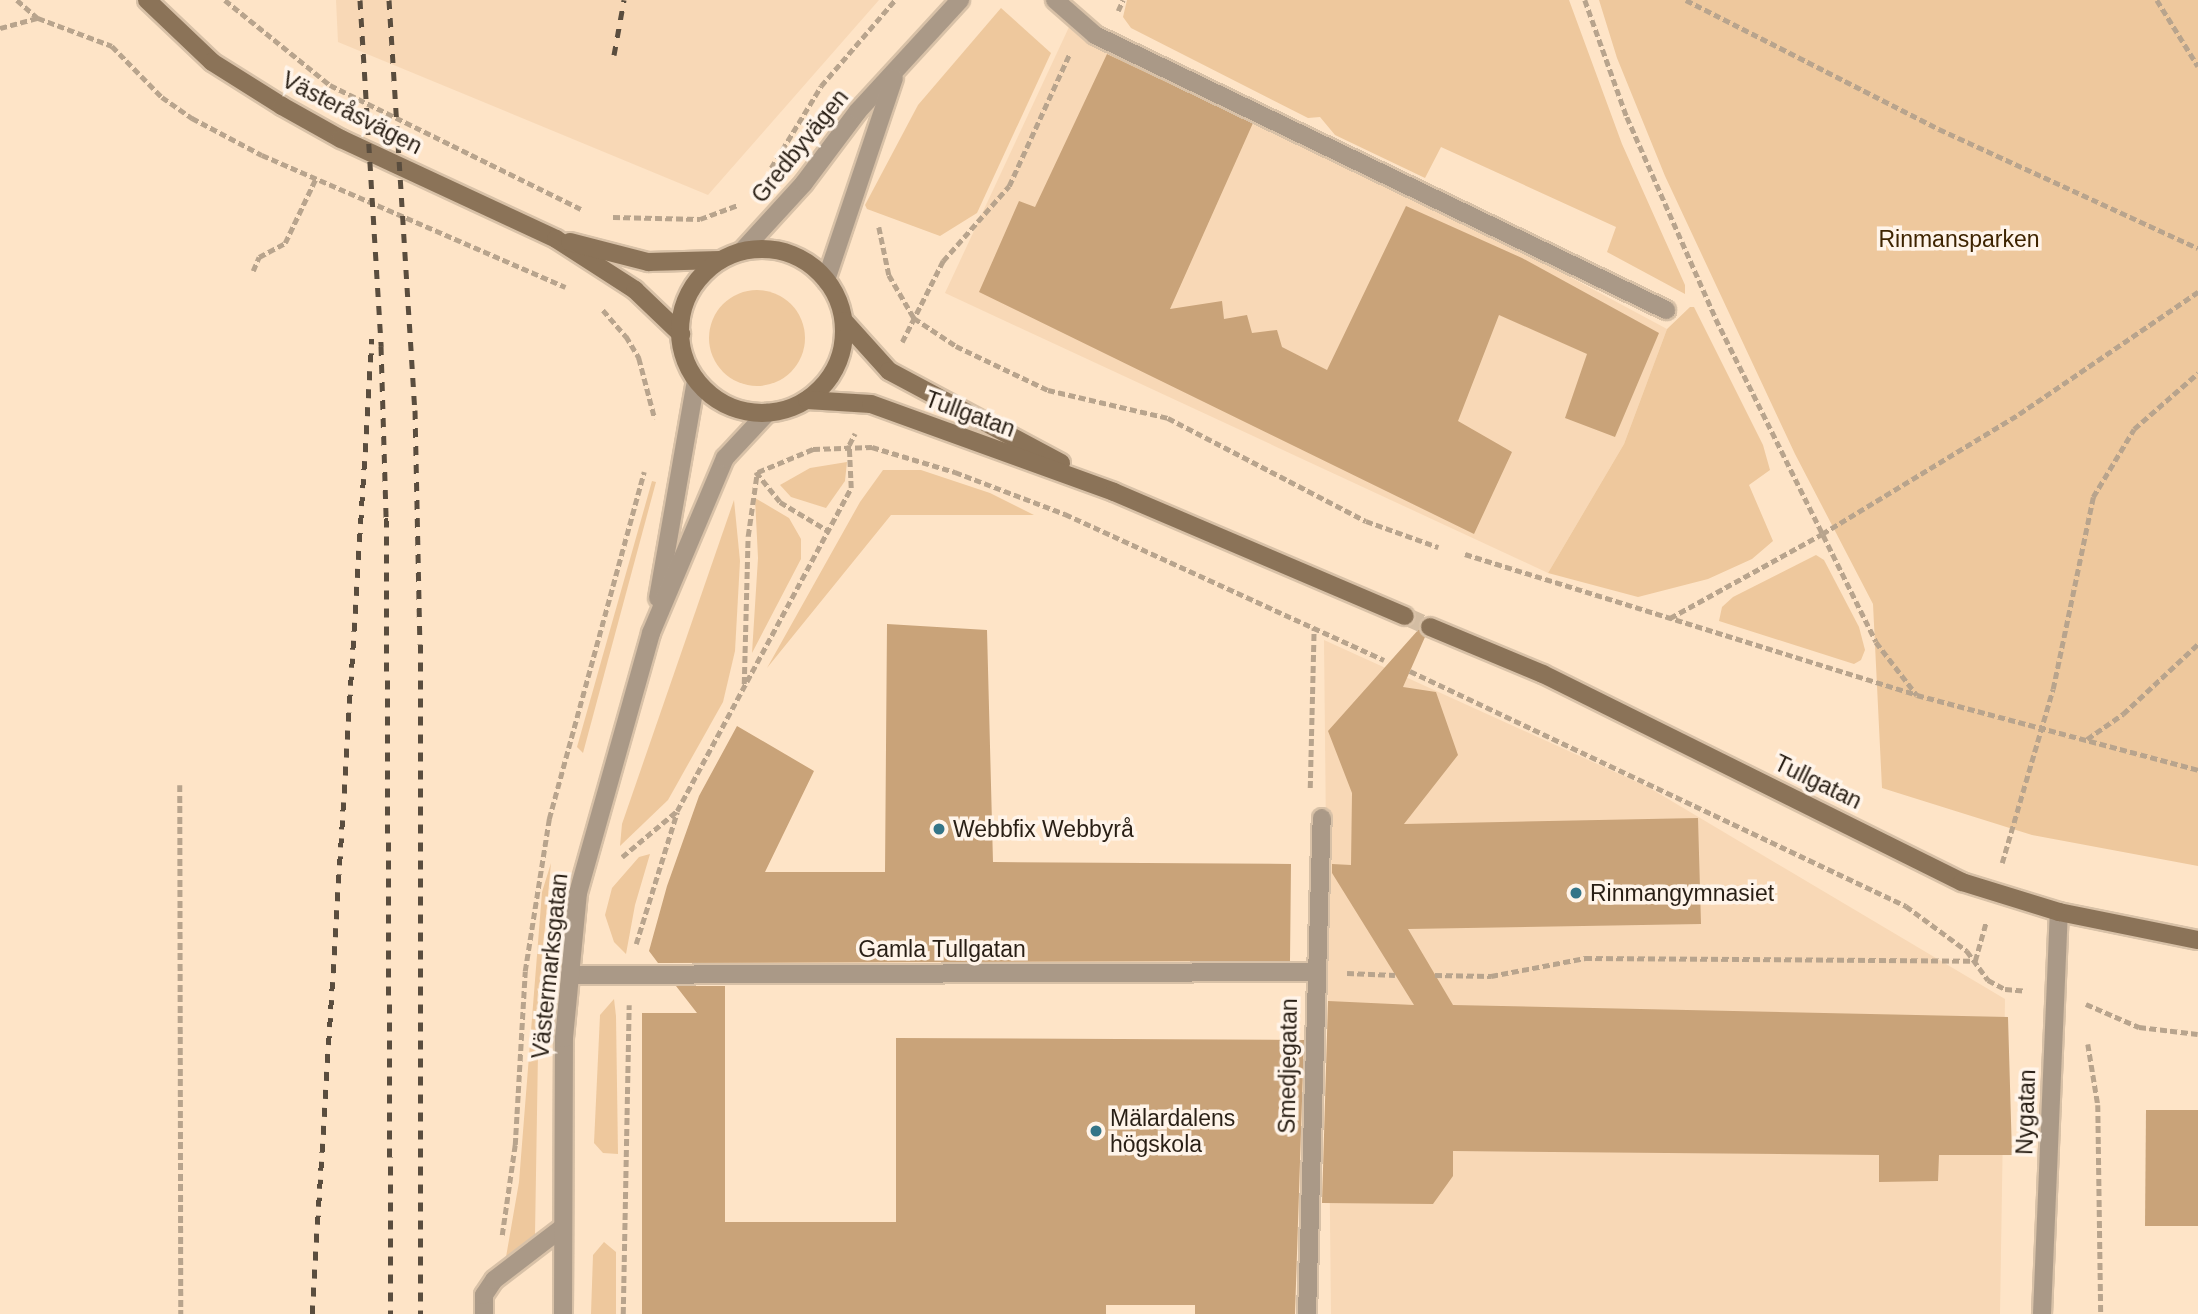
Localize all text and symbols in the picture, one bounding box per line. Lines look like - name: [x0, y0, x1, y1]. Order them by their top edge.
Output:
- street label: Västeråsvägen: [277, 66, 427, 160]
- street label: Gredbyvägen: [746, 84, 854, 208]
- park label: Rinmansparken: [1878, 225, 2040, 253]
- street label: Tullgatan: [921, 385, 1019, 443]
- street label: Tullgatan: [1770, 749, 1866, 815]
- place label: Webbfix Webbyrå: [953, 815, 1134, 843]
- marker: Webbfix Webbyrå: [931, 821, 947, 837]
- street label: Västermarksgatan: [527, 872, 573, 1060]
- place label: Rinmangymnasiet: [1590, 879, 1774, 907]
- marker: Rinmangymnasiet: [1568, 885, 1584, 901]
- street label: Gamla Tullgatan: [858, 935, 1026, 963]
- street label: Smedjegatan: [1273, 998, 1303, 1134]
- street label: Nygatan: [2011, 1069, 2041, 1155]
- place label: Mälardalens högskola: [1110, 1104, 1235, 1158]
- marker: Mälardalens högskola: [1088, 1123, 1104, 1139]

